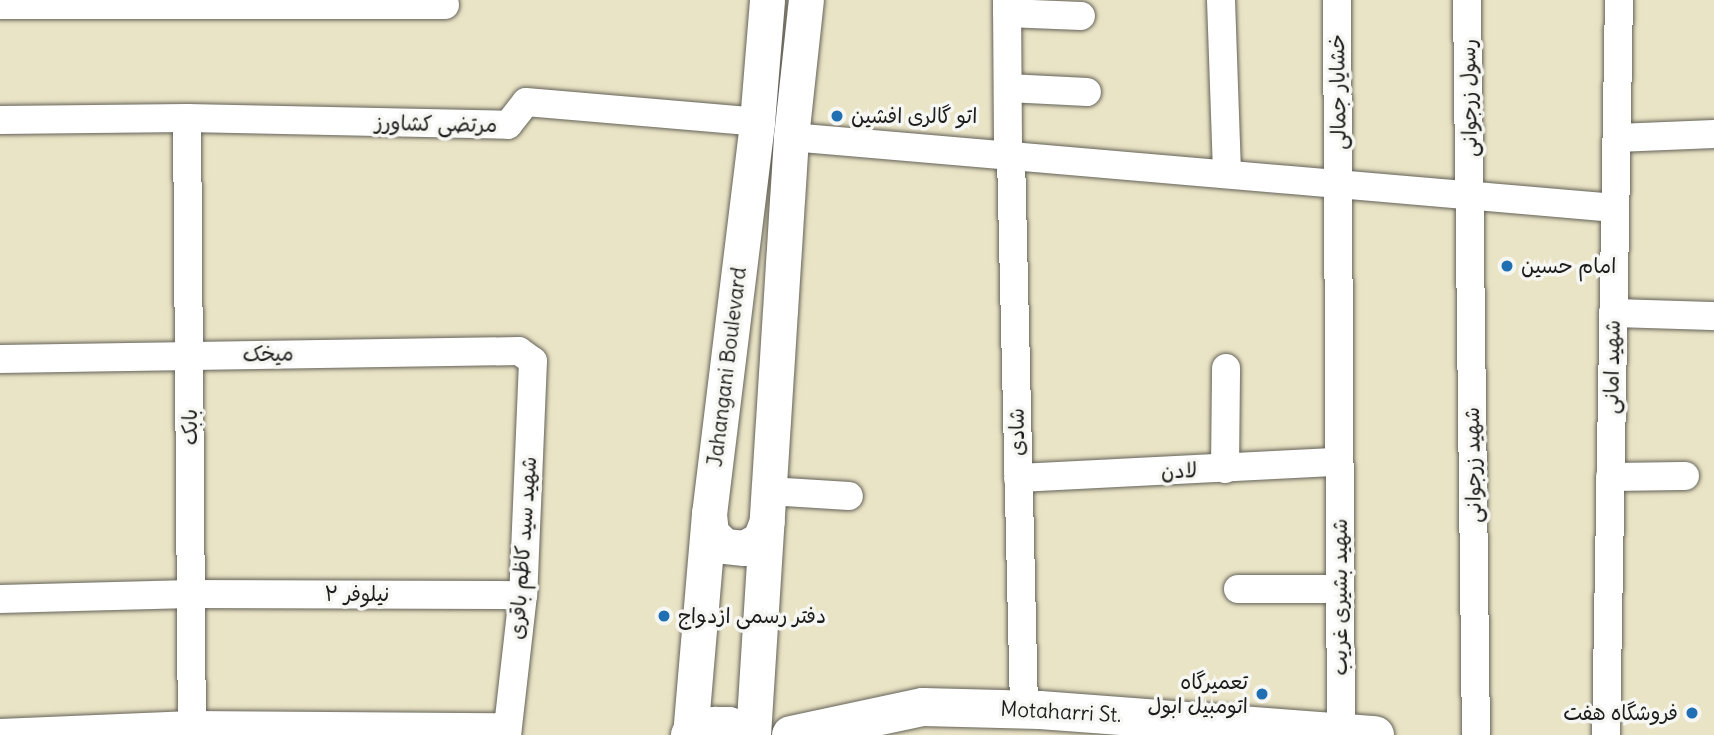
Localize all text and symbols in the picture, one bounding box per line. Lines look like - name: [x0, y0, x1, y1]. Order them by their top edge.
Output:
- street label: خشایار جمالی: [1324, 34, 1352, 150]
- street label: رسول زرجوانی: [1455, 39, 1483, 157]
- place label: اتو گالری افشین: [851, 103, 977, 129]
- marker: اتو گالری افشین: [829, 108, 845, 124]
- street label: مرتضی کشاورز: [375, 110, 497, 138]
- place label: امام حسین: [1521, 253, 1616, 279]
- marker: امام حسین: [1499, 258, 1515, 274]
- street label: Jahangani Boulevard: [702, 266, 752, 468]
- street label: شهید امانی: [1599, 320, 1625, 414]
- street label: میخک: [242, 341, 294, 367]
- street label: شهید زرجوانی: [1459, 407, 1487, 523]
- street label: شادی: [1004, 408, 1030, 456]
- street label: بابک: [177, 409, 203, 445]
- street label: شهید سید کاظم باقری: [504, 456, 542, 640]
- street label: لادن: [1160, 457, 1198, 485]
- street label: شهید بشیری غریب: [1327, 518, 1353, 676]
- street label: نیلوفر ۲: [325, 581, 389, 607]
- place label: دفتر رسمی ازدواج: [678, 603, 826, 629]
- marker: دفتر رسمی ازدواج: [656, 608, 672, 624]
- place label: تعمیرگاه اتومبیل ابول: [1148, 669, 1248, 719]
- marker: تعمیرگاه اتومبیل ابول: [1254, 686, 1270, 702]
- street label: Motaharri St.: [1000, 696, 1122, 728]
- place label: فروشگاه هفت: [1563, 700, 1678, 726]
- marker: فروشگاه هفت: [1684, 705, 1700, 721]

